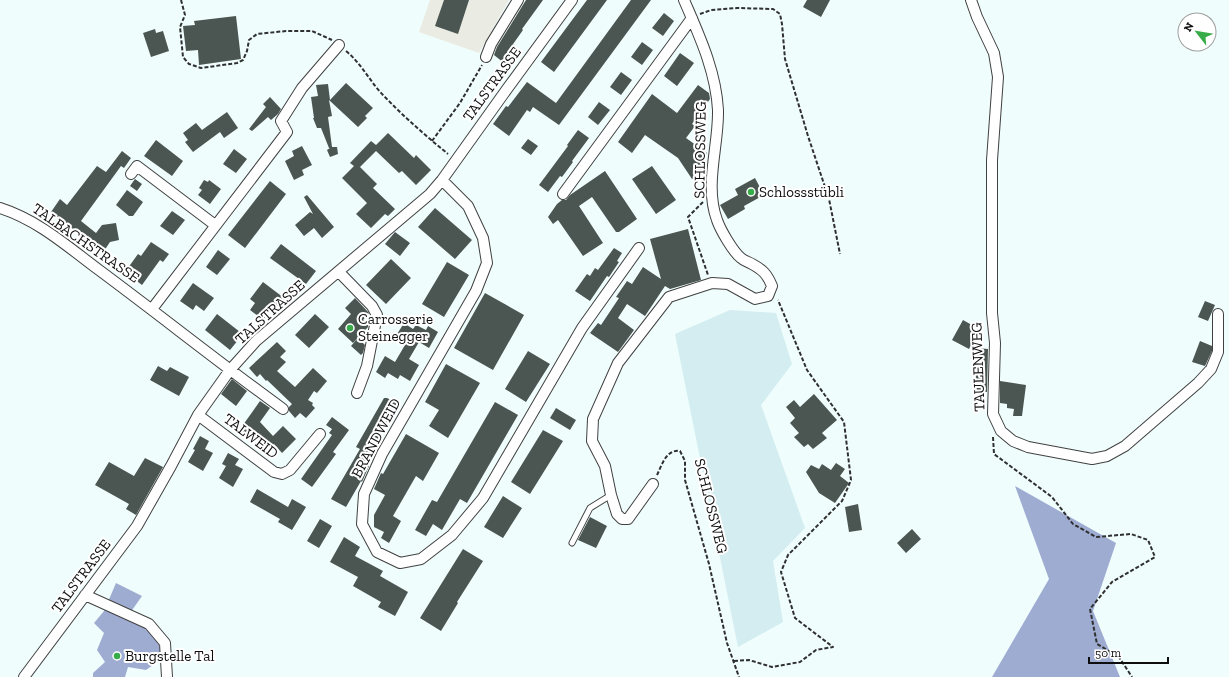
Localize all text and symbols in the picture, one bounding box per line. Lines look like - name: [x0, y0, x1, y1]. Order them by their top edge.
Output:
- north arrow: [1177, 12, 1217, 52]
- text: N: [1181, 20, 1197, 34]
- street label: TALSTRASSE: [459, 43, 525, 125]
- street label: SCHLOSSWEG: [690, 101, 710, 199]
- place label: Schlossstübli: [759, 183, 844, 201]
- marker: Schlossstübli: [746, 187, 756, 197]
- street label: TALBACHSTRASSE: [29, 199, 143, 287]
- street label: TALSTRASSE: [231, 276, 309, 348]
- place label: Carrosserie Steinegger: [358, 310, 433, 345]
- street label: TAULENWEG: [967, 322, 989, 412]
- marker: Carrosserie Steinegger: [345, 323, 355, 333]
- street label: BRANDWEID: [347, 395, 405, 481]
- street label: TALWEID: [220, 410, 282, 462]
- street label: SCHLOSSWEG: [691, 457, 731, 555]
- street label: TALSTRASSE: [47, 536, 115, 616]
- scale bar: [1089, 639, 1168, 665]
- text: 50 m: [1095, 646, 1122, 660]
- place label: Burgstelle Tal: [125, 647, 214, 665]
- marker: Burgstelle Tal: [112, 651, 122, 661]

